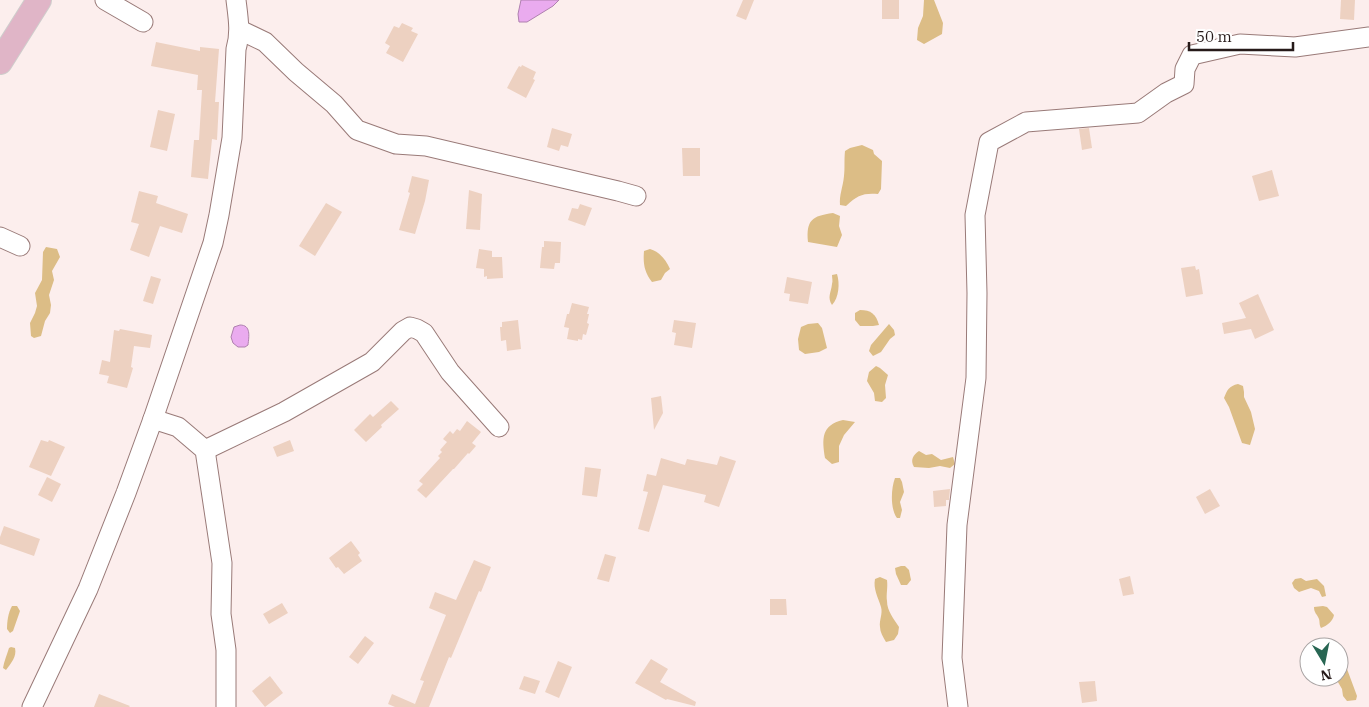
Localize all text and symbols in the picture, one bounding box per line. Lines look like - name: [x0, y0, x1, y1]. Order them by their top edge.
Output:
- scale bar: [1189, 20, 1293, 52]
- text: 50 m: [1196, 27, 1232, 46]
- north arrow: [1299, 637, 1349, 687]
- text: N: [1319, 665, 1333, 685]

